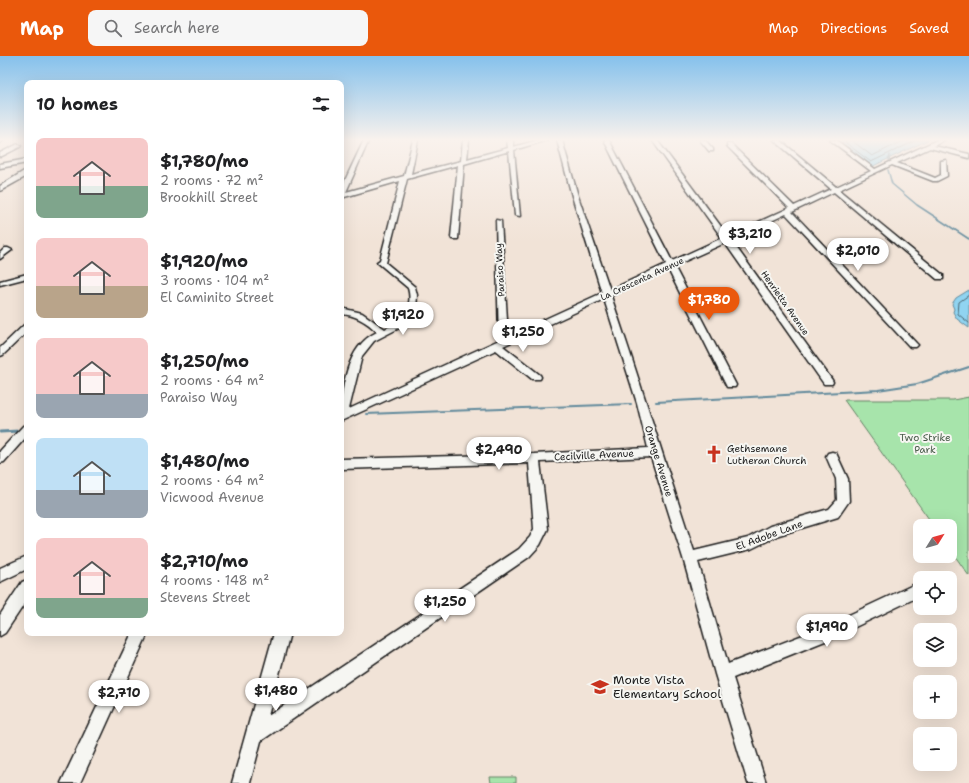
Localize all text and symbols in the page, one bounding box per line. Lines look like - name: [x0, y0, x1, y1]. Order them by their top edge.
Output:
- search box: [88, 10, 368, 46]
- text: Map: [20, 16, 64, 41]
- icon: search: [102, 17, 124, 39]
- text: Search here: [134, 18, 220, 38]
- text: Map: [769, 19, 799, 37]
- text: Directions: [821, 19, 887, 37]
- text: Saved: [909, 19, 949, 37]
- text: 10 homes: [36, 93, 118, 115]
- icon: filters: [310, 93, 332, 115]
- text: $1,780/mo: [160, 150, 249, 172]
- icon: home: [68, 154, 116, 202]
- text: 2 rooms · 72 m²: [160, 172, 264, 189]
- text: Brookhill Street: [160, 189, 258, 206]
- pin: $3,210: [717, 221, 783, 255]
- text: $3,210: [728, 225, 772, 242]
- pin: $2,010: [825, 238, 891, 272]
- text: $2,010: [836, 242, 880, 259]
- street label: Paraiso Way: [493, 243, 507, 297]
- text: $1,920/mo: [160, 250, 248, 272]
- icon: home: [68, 254, 116, 302]
- street label: La Crescenta Avenue: [598, 254, 686, 304]
- street label: Henrietta Avenue: [758, 268, 812, 338]
- text: 3 rooms · 104 m²: [160, 272, 269, 289]
- pin: $1,780: [676, 287, 742, 321]
- text: El Caminito Street: [160, 289, 274, 306]
- text: $1,780: [687, 291, 731, 308]
- pin: $1,920: [370, 302, 436, 336]
- text: $1,920: [382, 306, 424, 323]
- pin: $1,250: [490, 319, 556, 353]
- text: $1,250: [501, 323, 545, 340]
- text: $1,250/mo: [160, 350, 249, 372]
- icon: home: [68, 354, 116, 402]
- text: 2 rooms · 64 m²: [160, 372, 264, 389]
- text: Paraiso Way: [160, 389, 237, 406]
- street label: Orange Avenue: [642, 424, 676, 499]
- park label: Two Strike Park: [899, 431, 951, 456]
- pin: $2,490: [466, 437, 532, 471]
- text: $2,490: [475, 441, 523, 458]
- place label: Gethsemane Lutheran Church: [727, 442, 806, 467]
- church icon: Gethsemane Lutheran Church: [704, 444, 724, 464]
- street label: Cecilville Avenue: [554, 446, 635, 464]
- text: $1,480/mo: [160, 450, 250, 472]
- icon: home: [68, 454, 116, 502]
- text: 2 rooms · 64 m²: [160, 472, 264, 489]
- text: Vicwood Avenue: [160, 489, 264, 506]
- street label: El Adobe Lane: [734, 517, 805, 553]
- north arrow: [913, 519, 957, 563]
- map controls: [913, 519, 957, 771]
- text: $2,710/mo: [160, 550, 249, 572]
- icon: home: [68, 554, 116, 602]
- button: locate: [913, 571, 957, 615]
- text: 4 rooms · 148 m²: [160, 572, 269, 589]
- text: Stevens Street: [160, 589, 251, 606]
- pin: $1,250: [412, 589, 478, 623]
- text: $1,250: [423, 593, 467, 610]
- pin: $1,990: [794, 614, 860, 648]
- text: $1,990: [806, 618, 848, 635]
- button: layers: [913, 623, 957, 667]
- place label: Monte Vista Elementary School: [613, 672, 721, 702]
- button: +: [913, 675, 957, 719]
- school or university icon: Monte Vista Elementary School: [590, 677, 610, 697]
- pin: $1,480: [243, 678, 309, 712]
- pin: $2,710: [86, 680, 152, 714]
- text: $1,480: [254, 682, 298, 699]
- text: $2,710: [97, 684, 141, 701]
- button: −: [913, 727, 957, 771]

